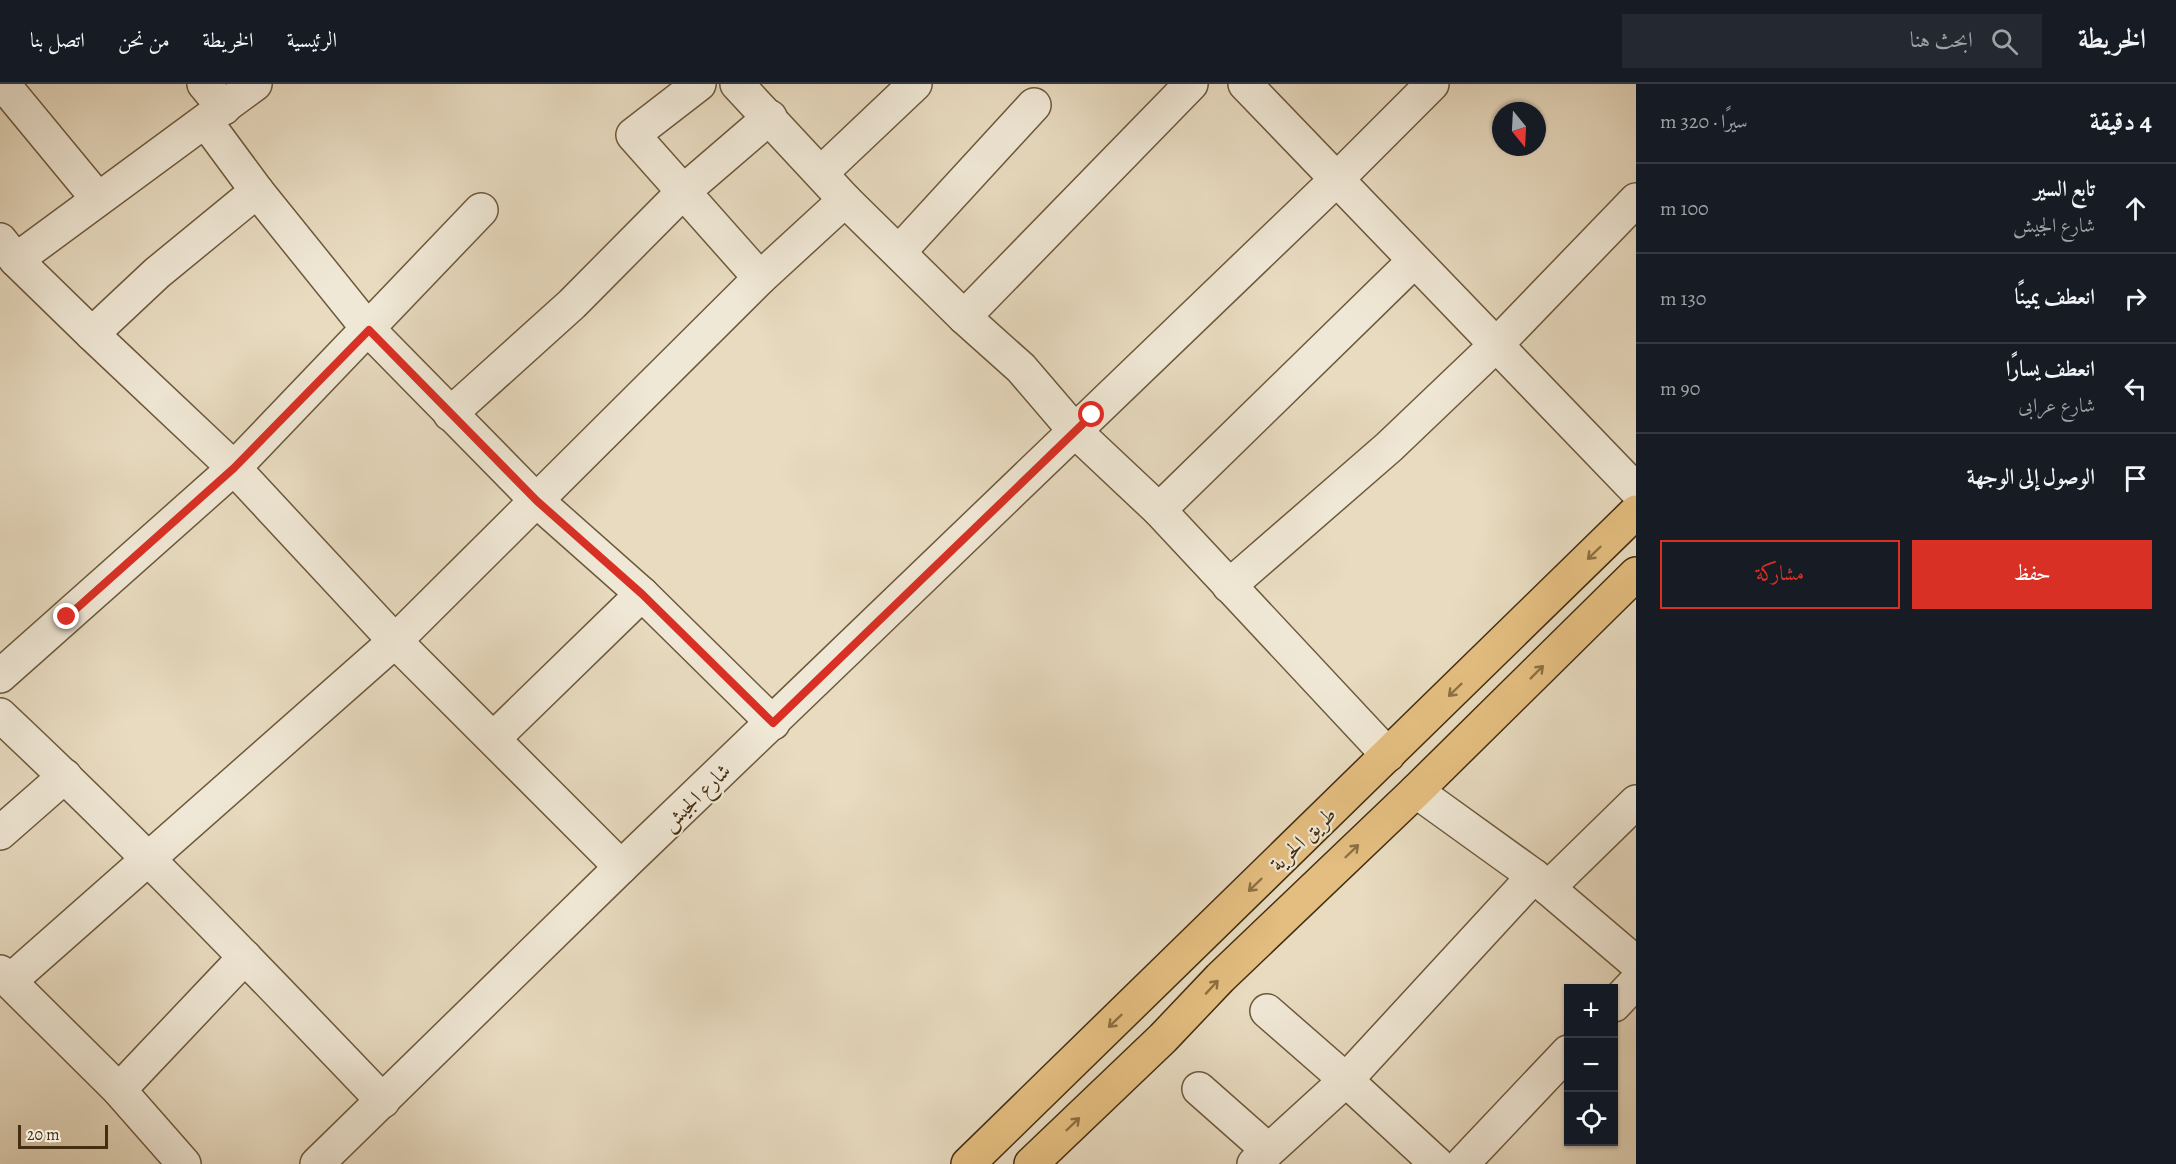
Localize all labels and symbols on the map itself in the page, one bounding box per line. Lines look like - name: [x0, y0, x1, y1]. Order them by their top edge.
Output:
- north arrow: [1492, 102, 1546, 156]
- route start: [1078, 401, 1104, 427]
- one-way arrow: [1587, 546, 1602, 561]
- route end: [53, 603, 79, 629]
- one-way arrow: [1530, 664, 1545, 679]
- one-way arrow: [1448, 683, 1463, 697]
- street label: شارع الجيش: [655, 757, 740, 840]
- street label: طريق الحرية: [1264, 800, 1342, 878]
- one-way arrow: [1345, 844, 1360, 859]
- one-way arrow: [1248, 877, 1263, 892]
- one-way arrow: [1204, 979, 1219, 994]
- one-way arrow: [1108, 1013, 1123, 1028]
- one-way arrow: [1065, 1117, 1080, 1131]
- scale bar: [18, 1122, 108, 1150]

